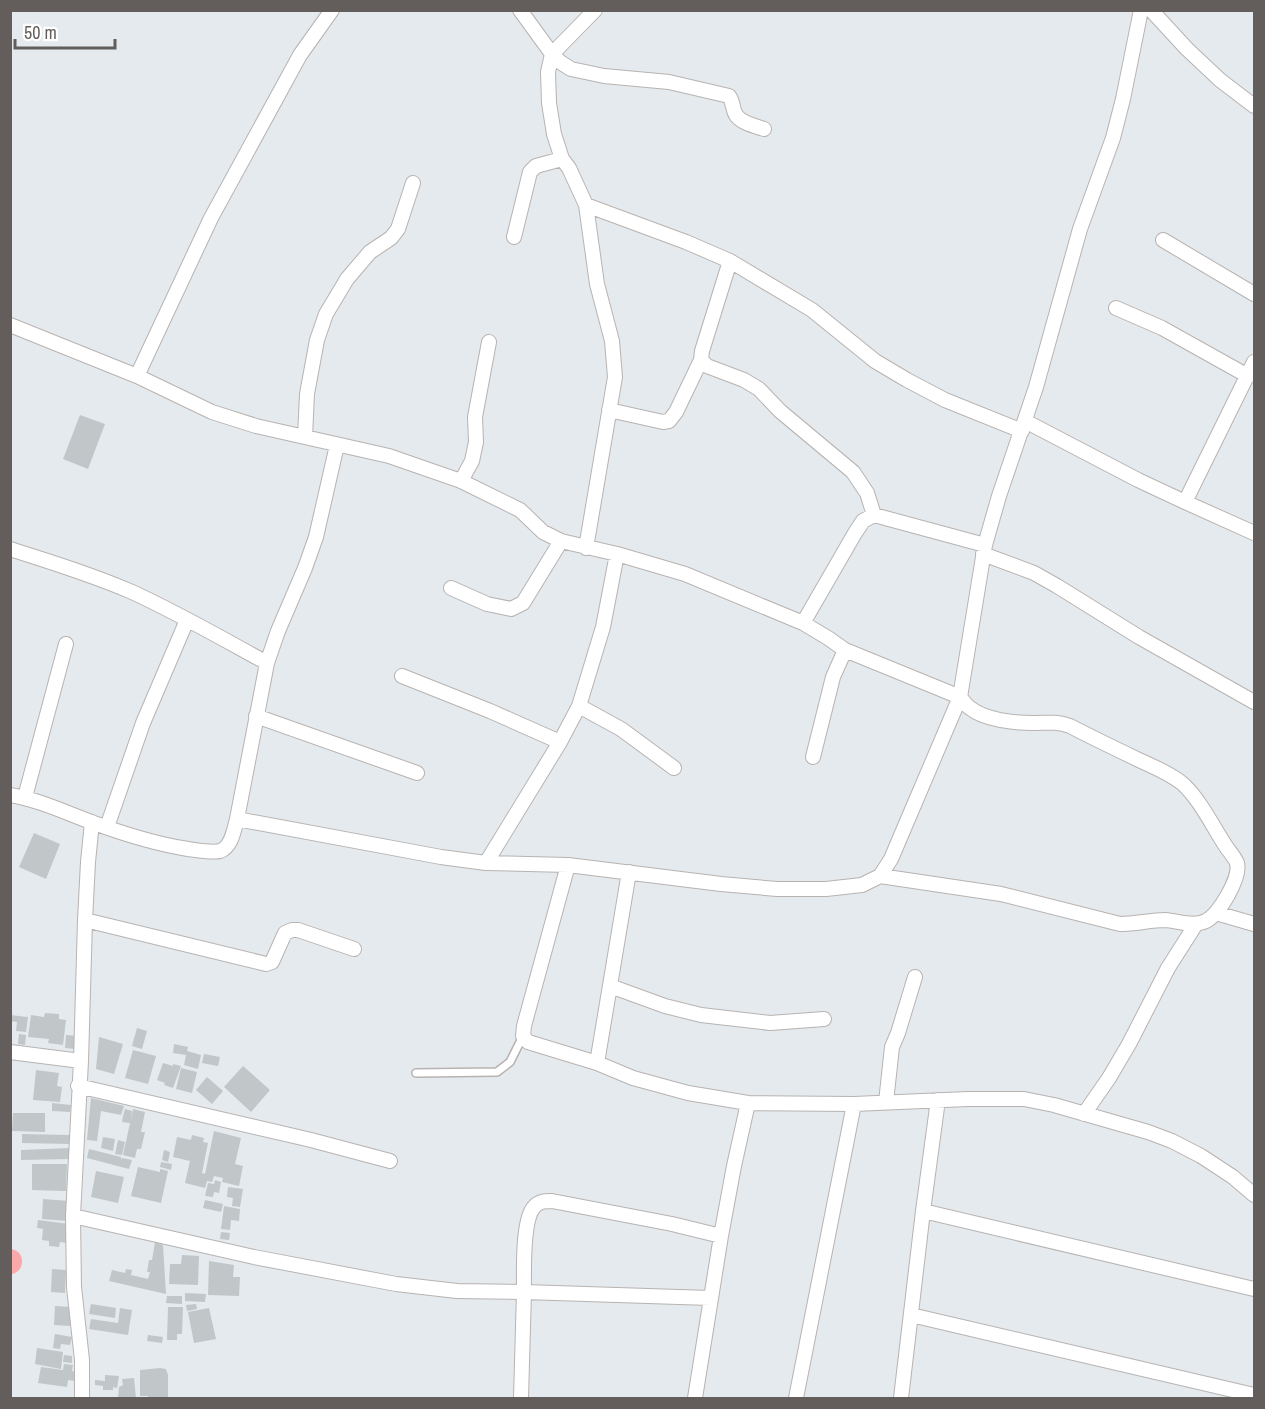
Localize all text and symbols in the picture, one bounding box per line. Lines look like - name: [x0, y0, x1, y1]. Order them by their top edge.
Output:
- scale bar: [15, 12, 116, 50]
- text: 50 m: [24, 20, 57, 45]

